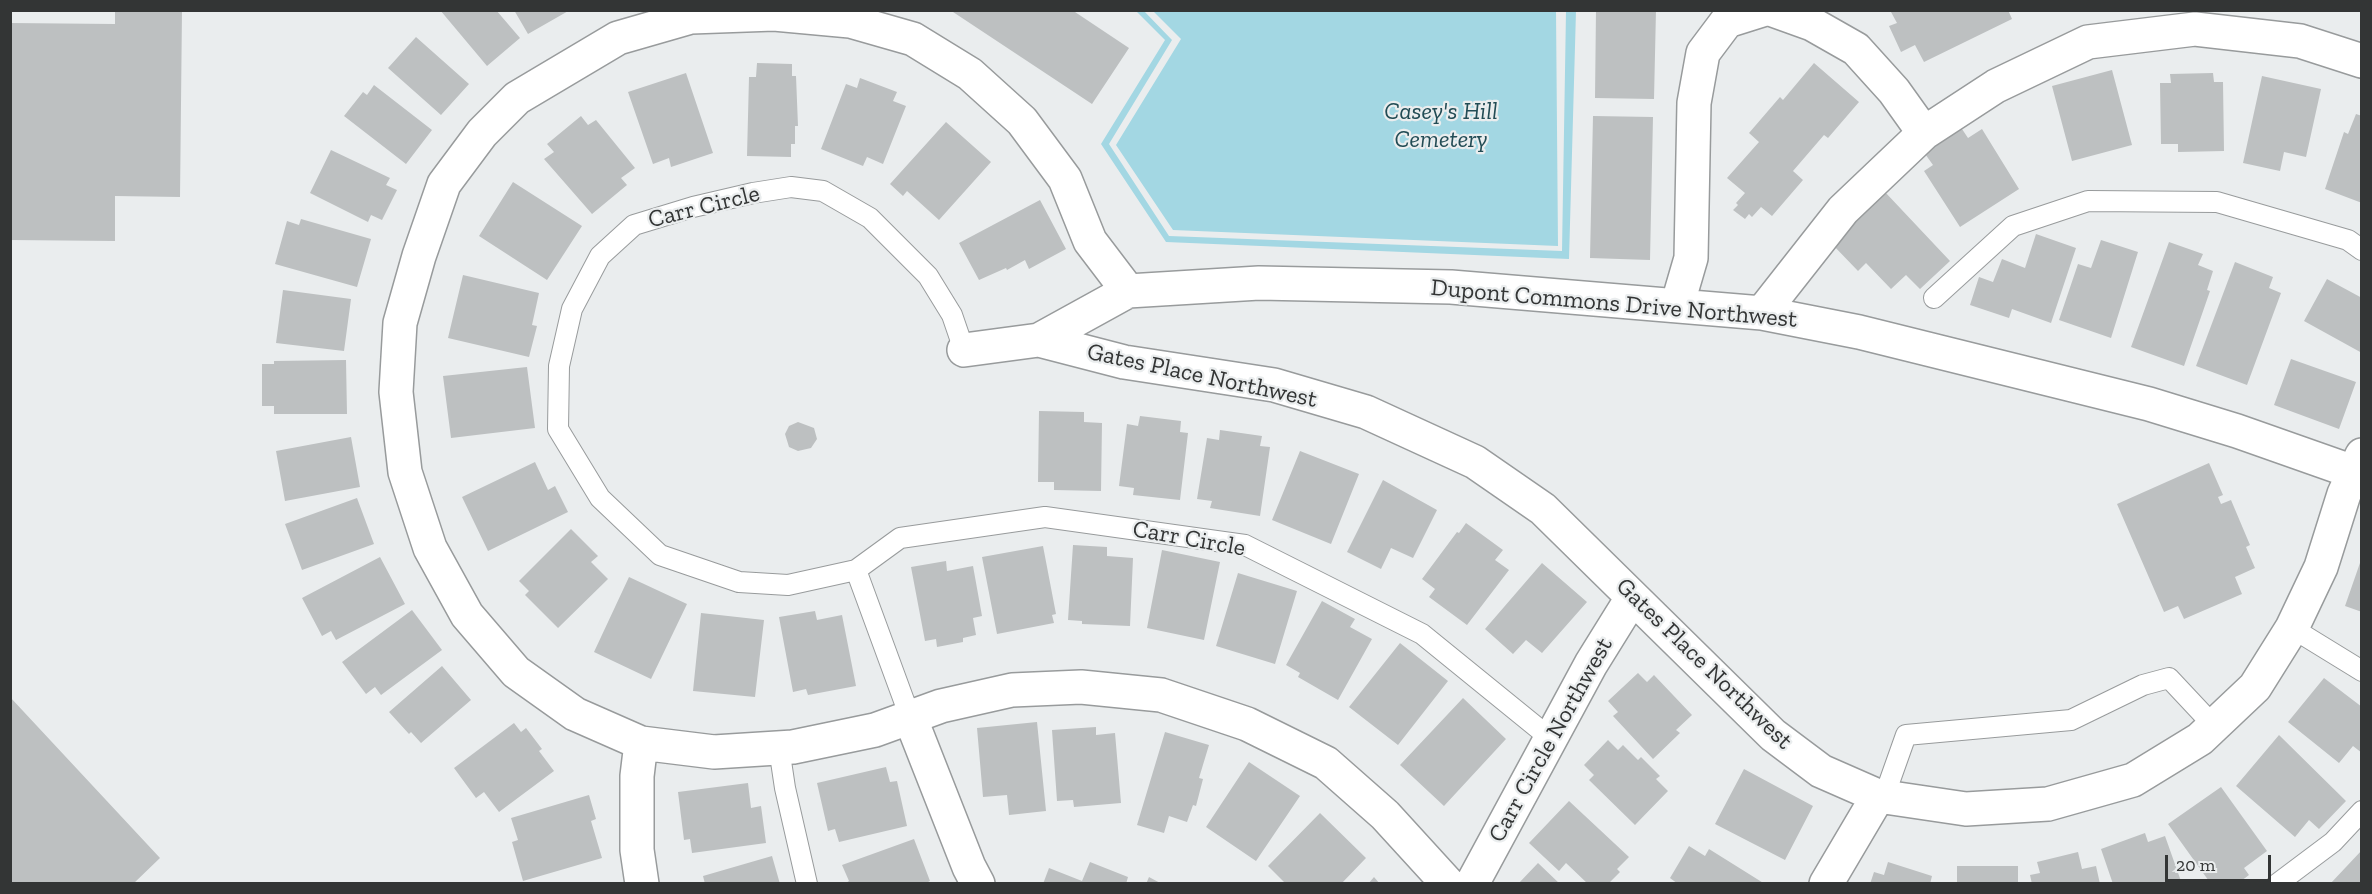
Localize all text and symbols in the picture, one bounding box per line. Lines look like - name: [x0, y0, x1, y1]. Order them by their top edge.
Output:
- park label: Casey's Hill Cemetery: [1384, 98, 1498, 154]
- street label: Carr Circle: [645, 179, 763, 235]
- street label: Dupont Commons Drive Northwest: [1430, 274, 1798, 334]
- street label: Gates Place Northwest: [1084, 338, 1320, 414]
- street label: Carr Circle: [1130, 515, 1248, 563]
- street label: Gates Place Northwest: [1610, 572, 1798, 756]
- street label: Carr Circle Northwest: [1483, 633, 1619, 847]
- scale bar: [2168, 843, 2274, 881]
- text: 20 m: [2176, 854, 2215, 876]

